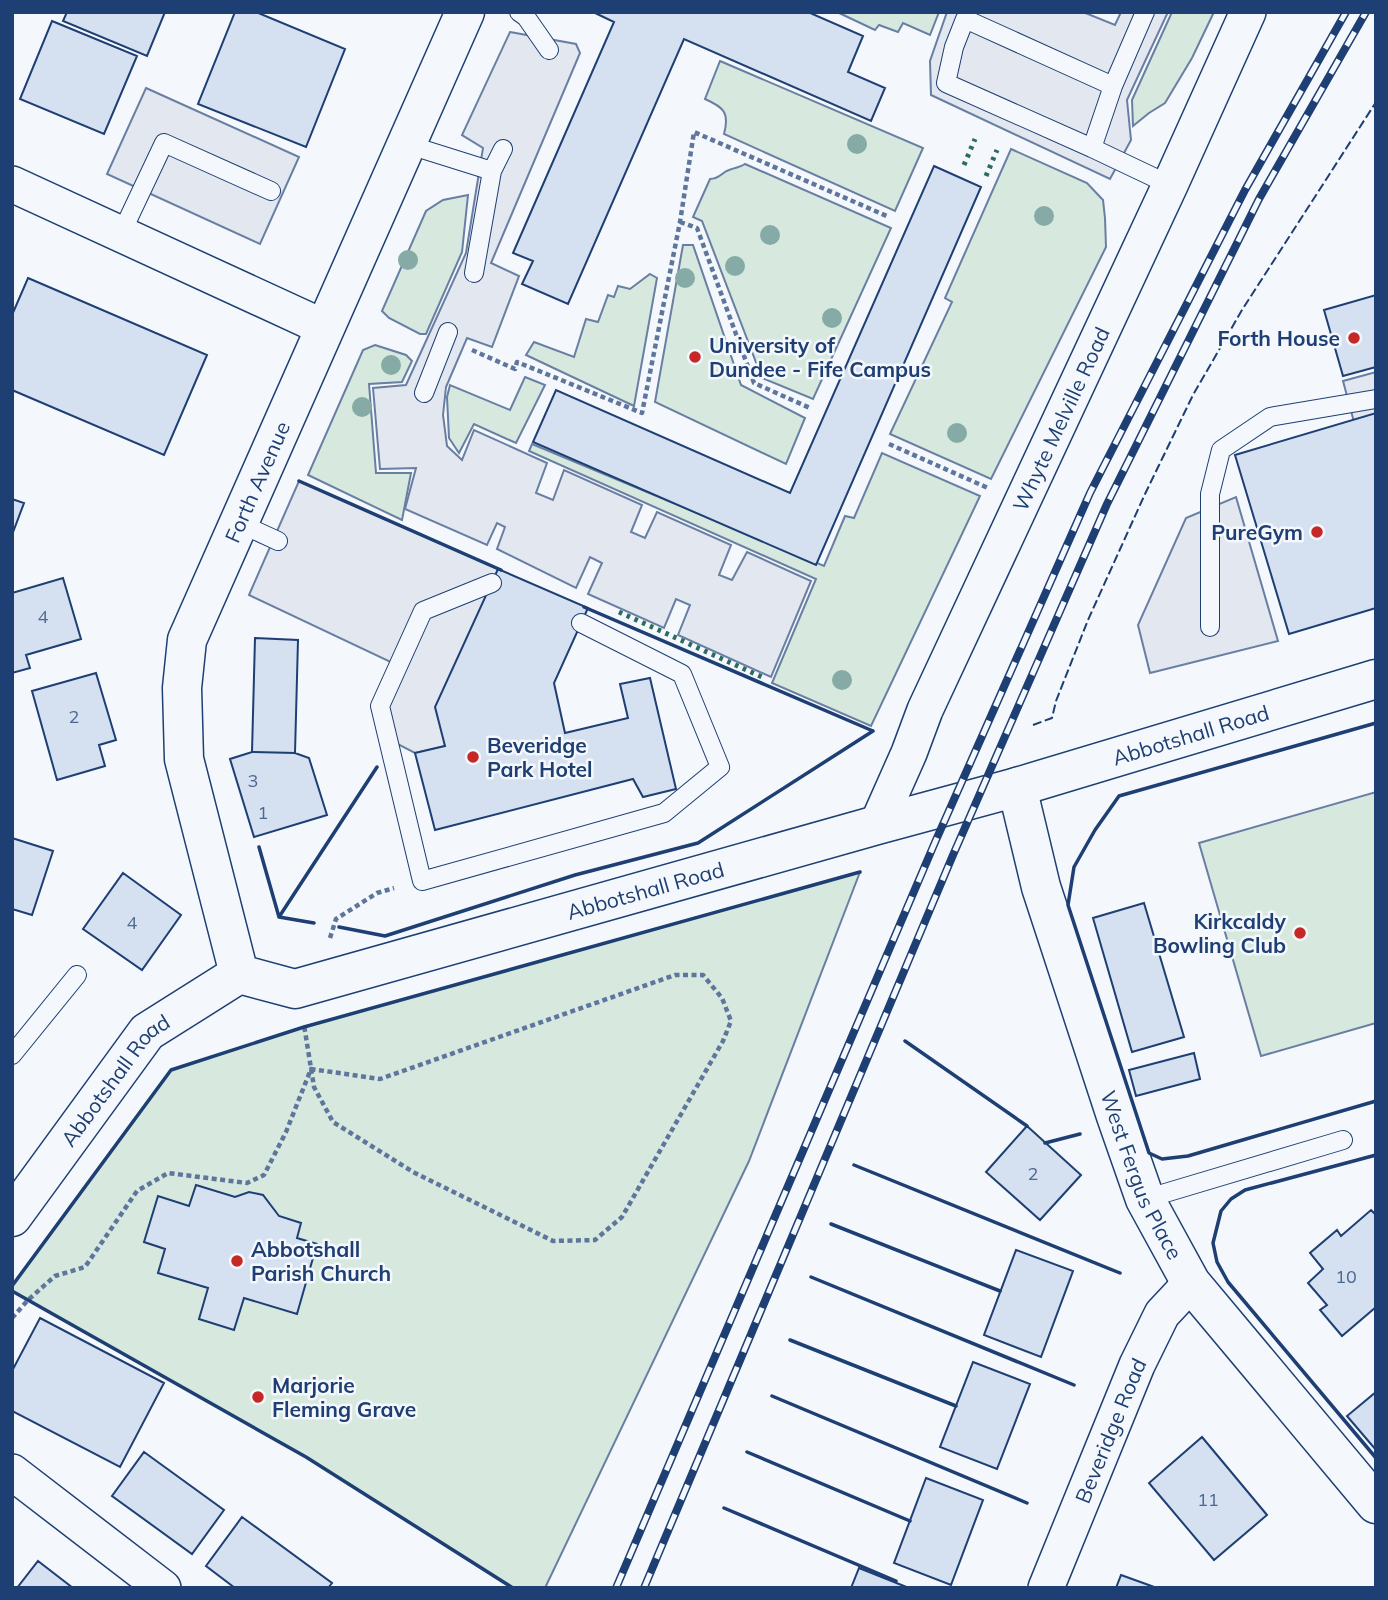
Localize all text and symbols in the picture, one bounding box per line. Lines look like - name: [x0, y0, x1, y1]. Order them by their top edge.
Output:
- street label: Whyte Melville Road: [1007, 323, 1115, 515]
- place label: Forth House: [1217, 325, 1340, 351]
- marker: Forth House: [1346, 330, 1362, 346]
- place label: University of Dundee - Fife Campus: [709, 332, 931, 382]
- marker: University of Dundee - Fife Campus: [687, 349, 703, 365]
- street label: Forth Avenue: [219, 417, 295, 546]
- place label: PureGym: [1211, 519, 1303, 545]
- marker: PureGym: [1309, 524, 1325, 540]
- house number: 4: [38, 605, 49, 628]
- street label: Abbotshall Road: [1109, 699, 1272, 771]
- house number: 2: [69, 705, 79, 728]
- place label: Beveridge Park Hotel: [487, 732, 593, 782]
- marker: Beveridge Park Hotel: [465, 749, 481, 765]
- house number: 3: [248, 769, 258, 792]
- house number: 1: [258, 801, 268, 824]
- street label: Abbotshall Road: [564, 856, 727, 925]
- place label: Kirkcaldy Bowling Club: [1153, 908, 1287, 958]
- house number: 4: [127, 911, 138, 934]
- marker: Kirkcaldy Bowling Club: [1292, 925, 1308, 941]
- street label: Abbotshall Road: [55, 1008, 174, 1151]
- street label: West Fergus Place: [1096, 1087, 1188, 1264]
- house number: 2: [1028, 1162, 1038, 1185]
- place label: Abbotshall Parish Church: [251, 1236, 391, 1286]
- marker: Abbotshall Parish Church: [229, 1253, 245, 1269]
- house number: 10: [1335, 1265, 1357, 1288]
- street label: Beveridge Road: [1069, 1354, 1151, 1507]
- place label: Marjorie Fleming Grave: [272, 1372, 416, 1422]
- marker: Marjorie Fleming Grave: [250, 1389, 266, 1405]
- house number: 11: [1197, 1488, 1219, 1511]

